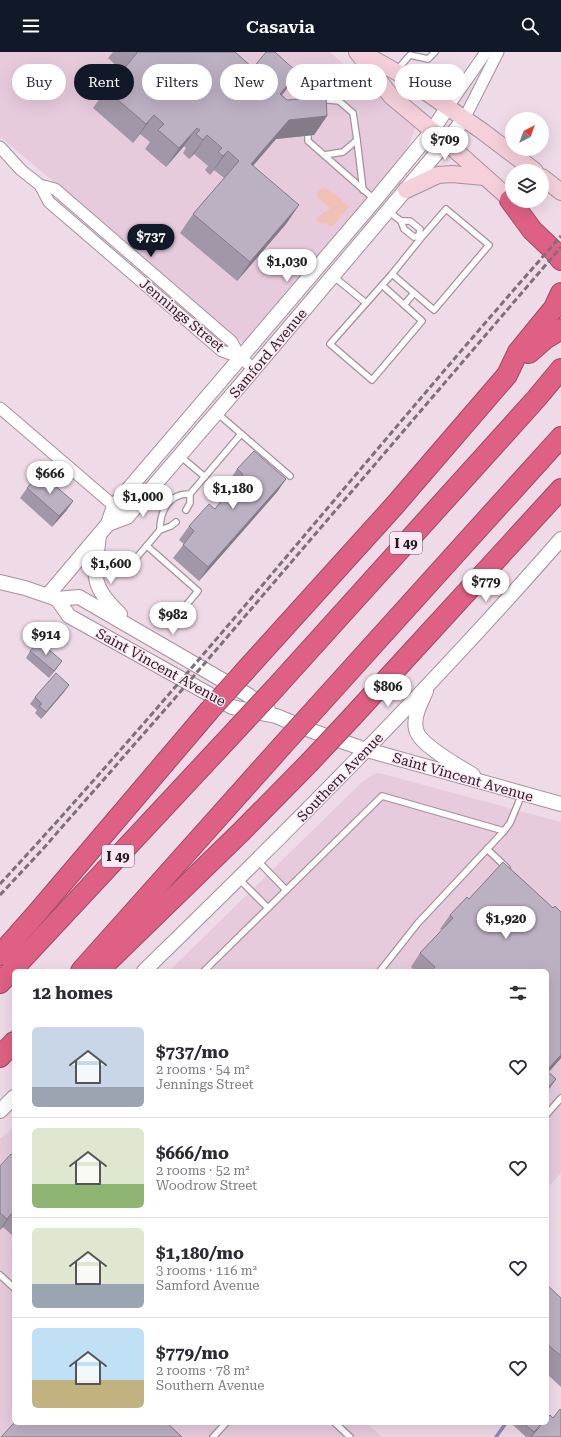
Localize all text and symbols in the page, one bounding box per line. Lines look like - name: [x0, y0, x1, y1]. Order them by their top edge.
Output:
- icon: menu: [20, 15, 42, 37]
- icon: search: [519, 15, 541, 37]
- text: Casavia: [246, 16, 315, 37]
- chip: Buy: [12, 64, 66, 100]
- chip: Rent: [74, 64, 134, 100]
- chip: Filters: [142, 64, 212, 100]
- chip: New: [220, 64, 278, 100]
- chip: Apartment: [286, 64, 387, 100]
- chip: House: [395, 64, 466, 100]
- north arrow: [505, 112, 549, 156]
- map controls: [505, 112, 549, 208]
- pin: $709: [421, 127, 469, 161]
- text: $709: [430, 132, 460, 147]
- button: layers: [505, 164, 549, 208]
- pin: $737: [127, 224, 175, 258]
- text: $737: [136, 229, 166, 244]
- pin: $1,030: [254, 249, 320, 283]
- text: $1,030: [267, 254, 307, 269]
- street label: Jennings Street: [137, 275, 227, 355]
- street label: Samford Avenue: [226, 305, 310, 401]
- pin: $666: [26, 461, 74, 495]
- text: $666: [35, 466, 65, 481]
- pin: $1,180: [200, 476, 266, 510]
- text: $1,180: [213, 481, 253, 496]
- pin: $1,000: [110, 484, 176, 518]
- text: $1,000: [123, 489, 163, 504]
- road number: I 49: [390, 532, 422, 554]
- pin: $1,600: [78, 551, 144, 585]
- text: $1,600: [91, 556, 131, 571]
- pin: $779: [462, 569, 510, 603]
- text: $779: [471, 574, 501, 589]
- pin: $982: [149, 602, 197, 636]
- text: $982: [158, 607, 188, 622]
- pin: $914: [22, 622, 70, 656]
- street label: Saint Vincent Avenue: [94, 625, 229, 709]
- text: $914: [31, 627, 61, 642]
- pin: $806: [364, 674, 412, 708]
- text: $806: [373, 679, 403, 694]
- street label: Southern Avenue: [294, 729, 387, 825]
- street label: Saint Vincent Avenue: [391, 749, 535, 805]
- road number: I 49: [102, 845, 134, 867]
- pin: $1,920: [473, 906, 539, 940]
- text: $1,920: [486, 911, 526, 926]
- icon: filters: [507, 982, 529, 1004]
- text: 12 homes: [32, 983, 113, 1003]
- text: $737/mo: [156, 1042, 229, 1062]
- icon: home: [64, 1043, 112, 1091]
- icon: heart: [507, 1056, 529, 1078]
- text: 2 rooms · 54 m²: [156, 1062, 250, 1077]
- text: Jennings Street: [156, 1077, 254, 1092]
- text: $666/mo: [156, 1143, 229, 1163]
- icon: home: [64, 1144, 112, 1192]
- icon: heart: [507, 1157, 529, 1179]
- text: 2 rooms · 52 m²: [156, 1163, 250, 1178]
- text: Woodrow Street: [156, 1178, 257, 1193]
- text: $1,180/mo: [156, 1243, 244, 1263]
- icon: home: [64, 1244, 112, 1292]
- icon: heart: [507, 1257, 529, 1279]
- text: 3 rooms · 116 m²: [156, 1263, 257, 1278]
- text: Samford Avenue: [156, 1278, 260, 1293]
- text: $779/mo: [156, 1343, 229, 1363]
- icon: home: [64, 1344, 112, 1392]
- icon: heart: [507, 1357, 529, 1379]
- text: 2 rooms · 78 m²: [156, 1363, 250, 1378]
- text: Southern Avenue: [156, 1378, 264, 1393]

